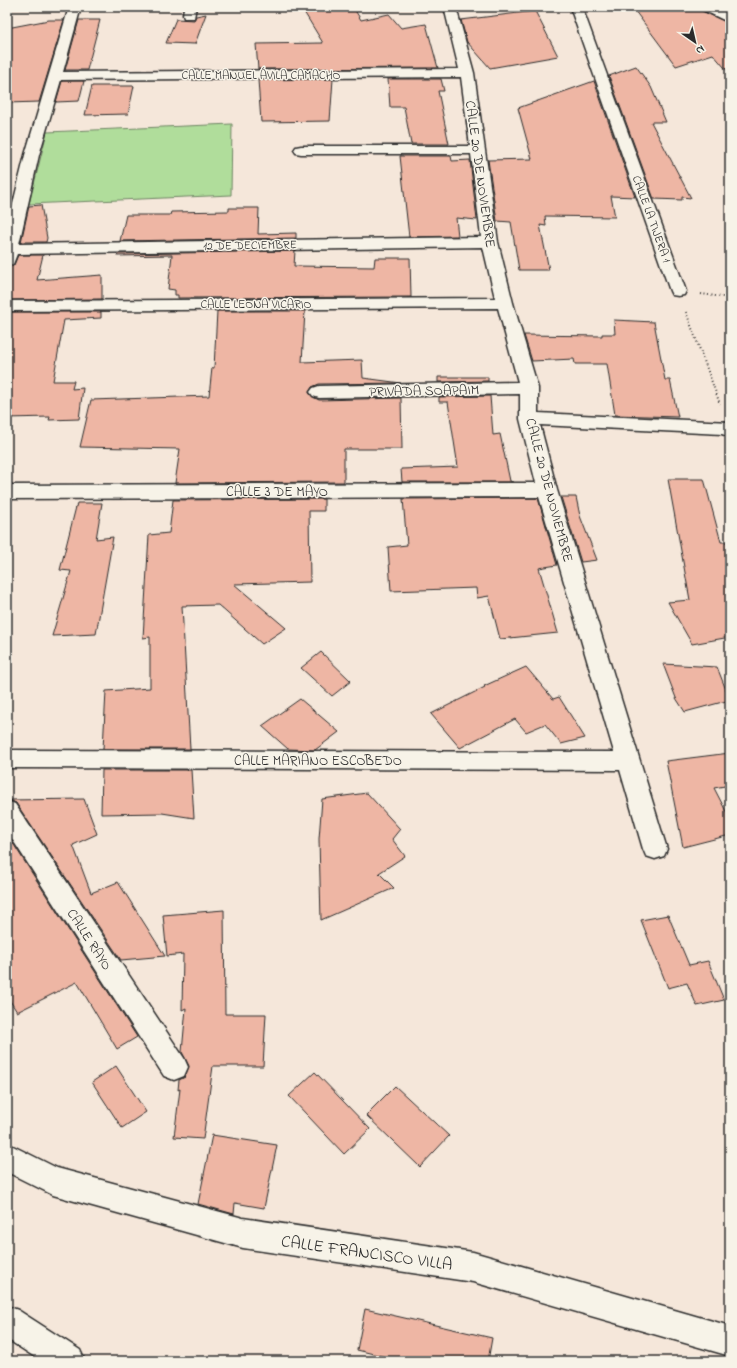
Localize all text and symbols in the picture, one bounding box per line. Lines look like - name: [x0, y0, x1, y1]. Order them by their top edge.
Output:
- north arrow: [675, 22, 715, 62]
- text: N: [692, 41, 708, 58]
- street label: CALLE MANUEL ÁVILA CAMACHO: [182, 66, 341, 85]
- street label: CALLE 20 DE NOVIEMBRE: [459, 99, 500, 249]
- street label: CALLE LA TIJERA 1: [627, 173, 675, 266]
- street label: 12 DE DECIEMBRE: [203, 236, 297, 256]
- street label: CALLE LEONA VICARIO: [200, 296, 312, 314]
- street label: PRIVADA SOAPAIM: [369, 380, 479, 403]
- street label: CALLE 20 DE NOVIEMBRE: [519, 416, 578, 565]
- street label: CALLE 3 DE MAYO: [226, 482, 328, 503]
- street label: CALLE MARIANO ESCOBEDO: [234, 751, 402, 772]
- street label: CALLE RAYO: [61, 905, 117, 975]
- street label: CALLE FRANCISCO VILLA: [279, 1229, 454, 1278]

